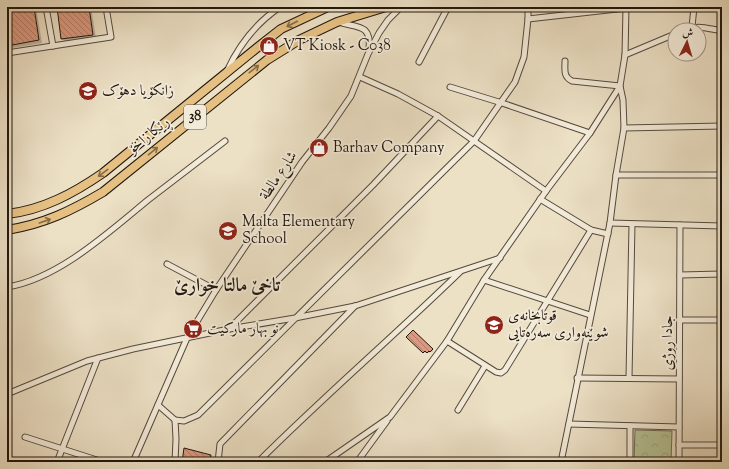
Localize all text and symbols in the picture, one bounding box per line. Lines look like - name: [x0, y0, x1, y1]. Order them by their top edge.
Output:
- one-way arrow: [287, 21, 299, 28]
- north arrow: [667, 22, 707, 62]
- text: ش: [682, 25, 694, 41]
- shop icon: VT Kiosk - C038: [258, 35, 280, 57]
- place label: VT Kiosk - C038: [283, 36, 391, 57]
- one-way arrow: [249, 65, 260, 73]
- school or university icon: زانکۆیا دهۆک: [77, 80, 99, 102]
- place label: زانکۆیا دهۆک: [102, 81, 174, 102]
- road number: 38: [184, 105, 206, 129]
- street label: ڕێکا زاخۆ: [122, 112, 175, 161]
- shop icon: Barhav Company: [308, 137, 330, 159]
- place label: Barhav Company: [333, 138, 445, 159]
- one-way arrow: [148, 147, 159, 155]
- street label: شارع مالطة: [255, 147, 304, 205]
- one-way arrow: [97, 169, 108, 178]
- place label: Malta Elementary School: [242, 212, 355, 250]
- one-way arrow: [38, 217, 51, 224]
- school or university icon: Malta Elementary School: [217, 220, 239, 242]
- district label: تاخێ مالتا خوارێ: [174, 273, 280, 300]
- place label: قوتابخانەی شوێنەواری سەرەتایی: [508, 306, 609, 344]
- school or university icon: قوتابخانەی شوێنەواری سەرەتایی: [483, 314, 505, 336]
- street label: جادا روژی: [658, 315, 679, 371]
- supermarket icon: نو بهار ماركيت: [182, 318, 204, 340]
- place label: نو بهار ماركيت: [207, 319, 279, 340]

